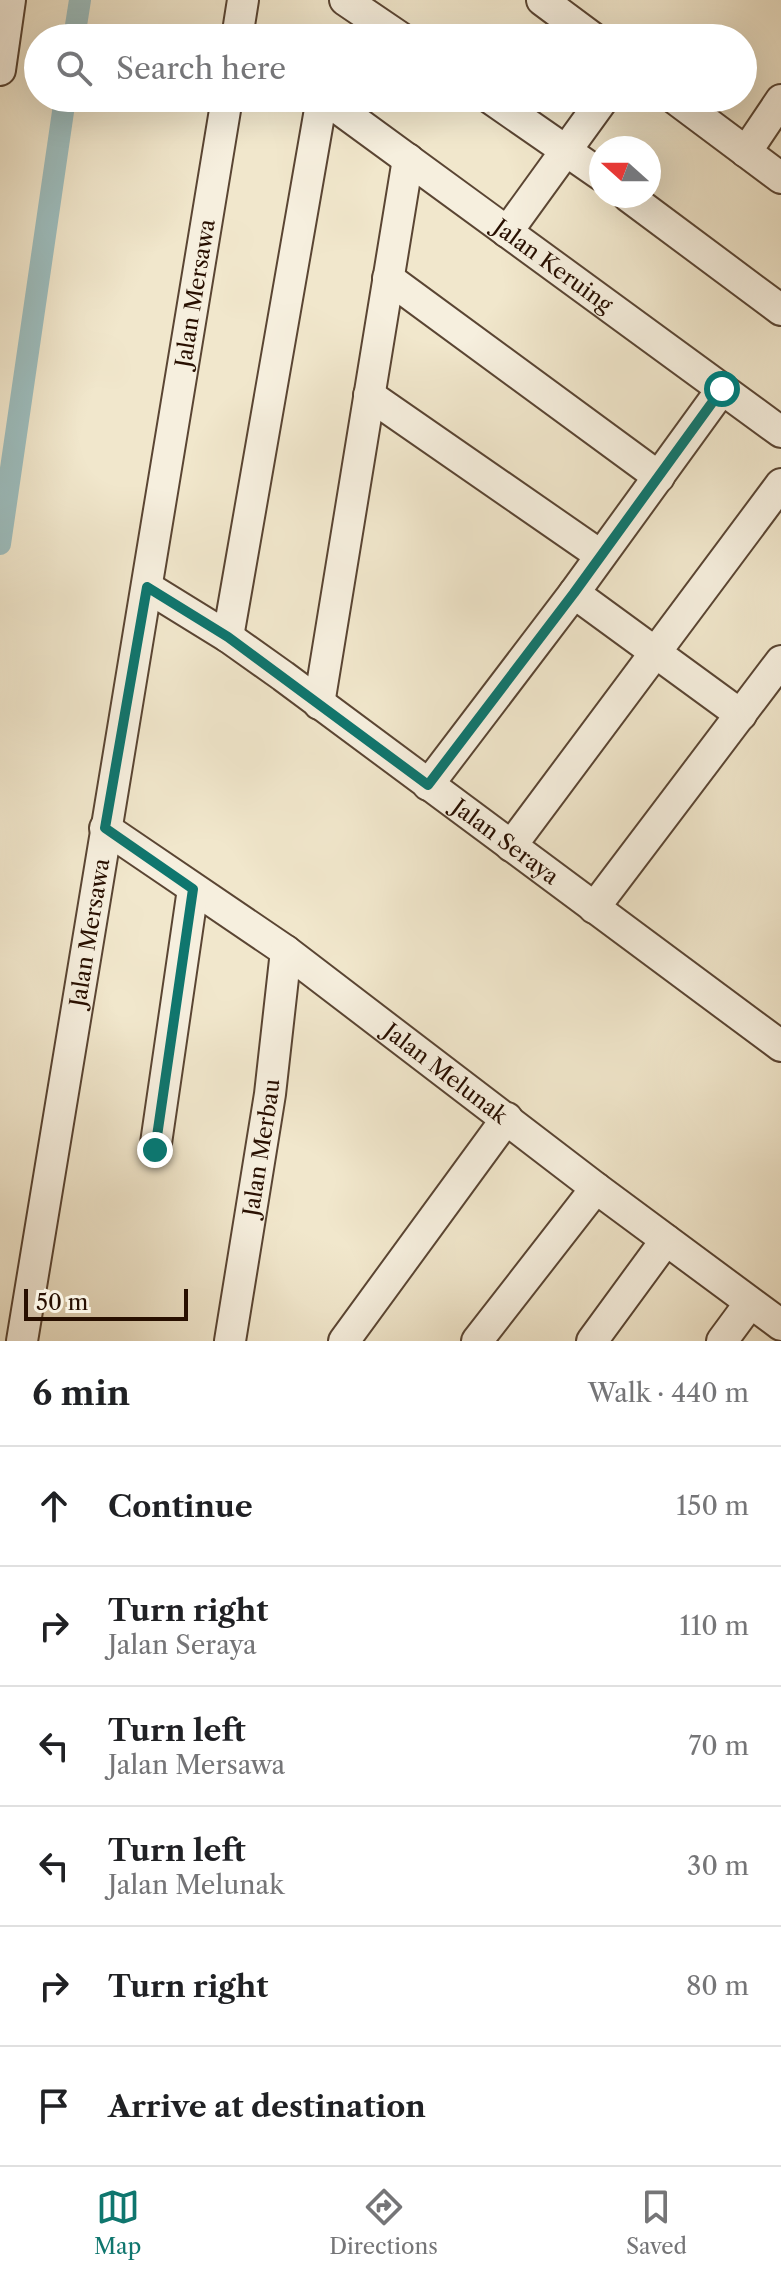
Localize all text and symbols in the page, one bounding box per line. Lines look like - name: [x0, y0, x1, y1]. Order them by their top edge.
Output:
- search box: [24, 24, 757, 112]
- icon: search: [52, 46, 96, 90]
- text: Search here: [116, 50, 286, 87]
- north arrow: [589, 136, 661, 208]
- street label: Jalan Keruing: [486, 211, 618, 318]
- street label: Jalan Mersawa: [169, 217, 220, 372]
- route start: [704, 371, 740, 407]
- street label: Jalan Seraya: [445, 791, 565, 890]
- street label: Jalan Mersawa: [63, 856, 115, 1012]
- street label: Jalan Melunak: [376, 1015, 514, 1130]
- street label: Jalan Merbau: [236, 1077, 285, 1221]
- route end: [137, 1132, 173, 1168]
- scale bar: [24, 1285, 188, 1321]
- text: 50 m: [36, 1289, 88, 1316]
- text: 6 min: [32, 1372, 130, 1414]
- text: Walk · 440 m: [588, 1377, 749, 1409]
- icon: ahead: [32, 1484, 76, 1528]
- text: Continue: [108, 1488, 253, 1525]
- text: 150 m: [676, 1490, 749, 1522]
- text: Turn right: [108, 1592, 268, 1629]
- icon: right: [32, 1604, 76, 1648]
- text: 110 m: [680, 1610, 749, 1642]
- text: Jalan Seraya: [108, 1629, 257, 1661]
- text: Turn left: [108, 1712, 245, 1749]
- icon: left: [32, 1724, 76, 1768]
- text: 70 m: [689, 1730, 749, 1762]
- text: Jalan Mersawa: [108, 1749, 285, 1781]
- text: Turn left: [108, 1832, 245, 1869]
- icon: left: [32, 1844, 76, 1888]
- text: 30 m: [687, 1850, 749, 1882]
- text: Jalan Melunak: [108, 1869, 284, 1901]
- icon: right: [32, 1964, 76, 2008]
- text: Turn right: [108, 1968, 268, 2005]
- text: 80 m: [686, 1970, 749, 2002]
- icon: arrive: [32, 2084, 76, 2128]
- text: Arrive at destination: [108, 2088, 426, 2125]
- tab: Map: [94, 2185, 141, 2260]
- tab: Directions: [329, 2185, 438, 2260]
- tab: Saved: [626, 2185, 687, 2260]

